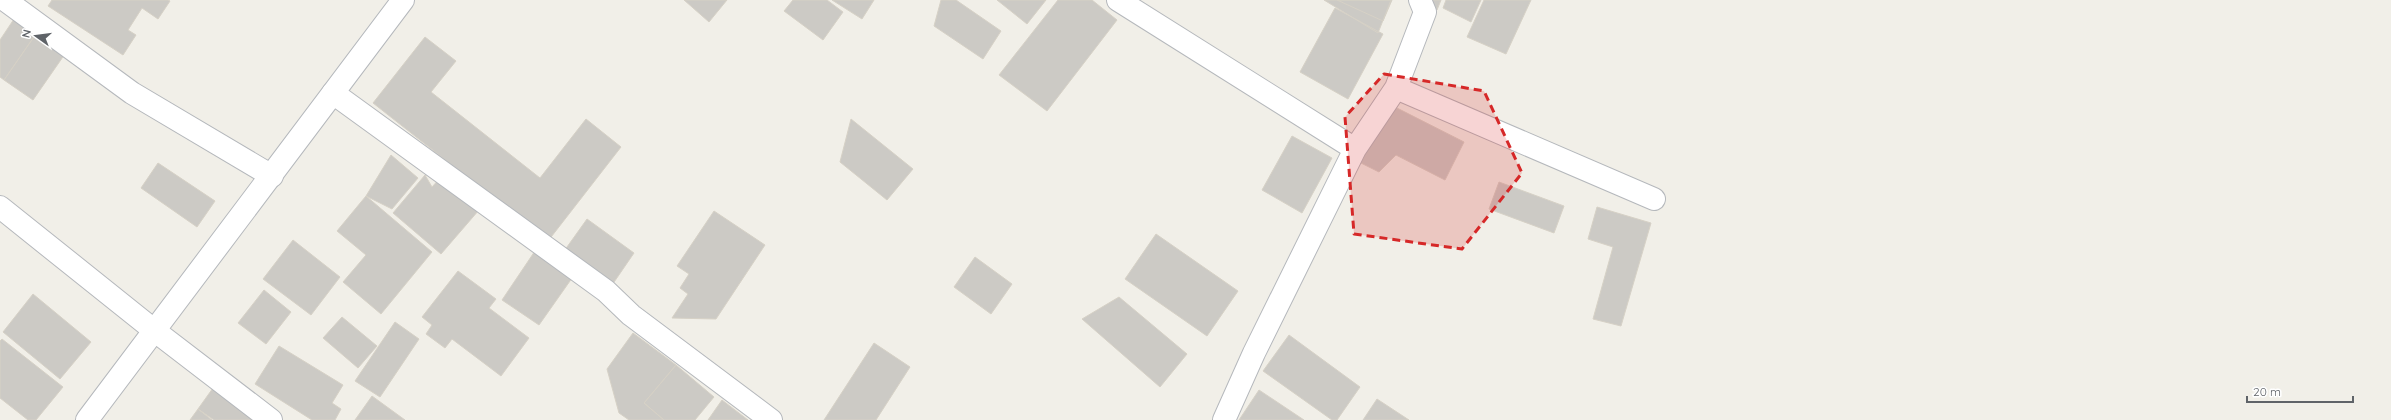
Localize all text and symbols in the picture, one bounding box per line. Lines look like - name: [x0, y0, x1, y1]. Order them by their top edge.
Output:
- north arrow: [16, 16, 56, 56]
- text: N: [19, 28, 34, 39]
- scale bar: [2247, 378, 2353, 404]
- text: 20 m: [2253, 384, 2281, 399]

